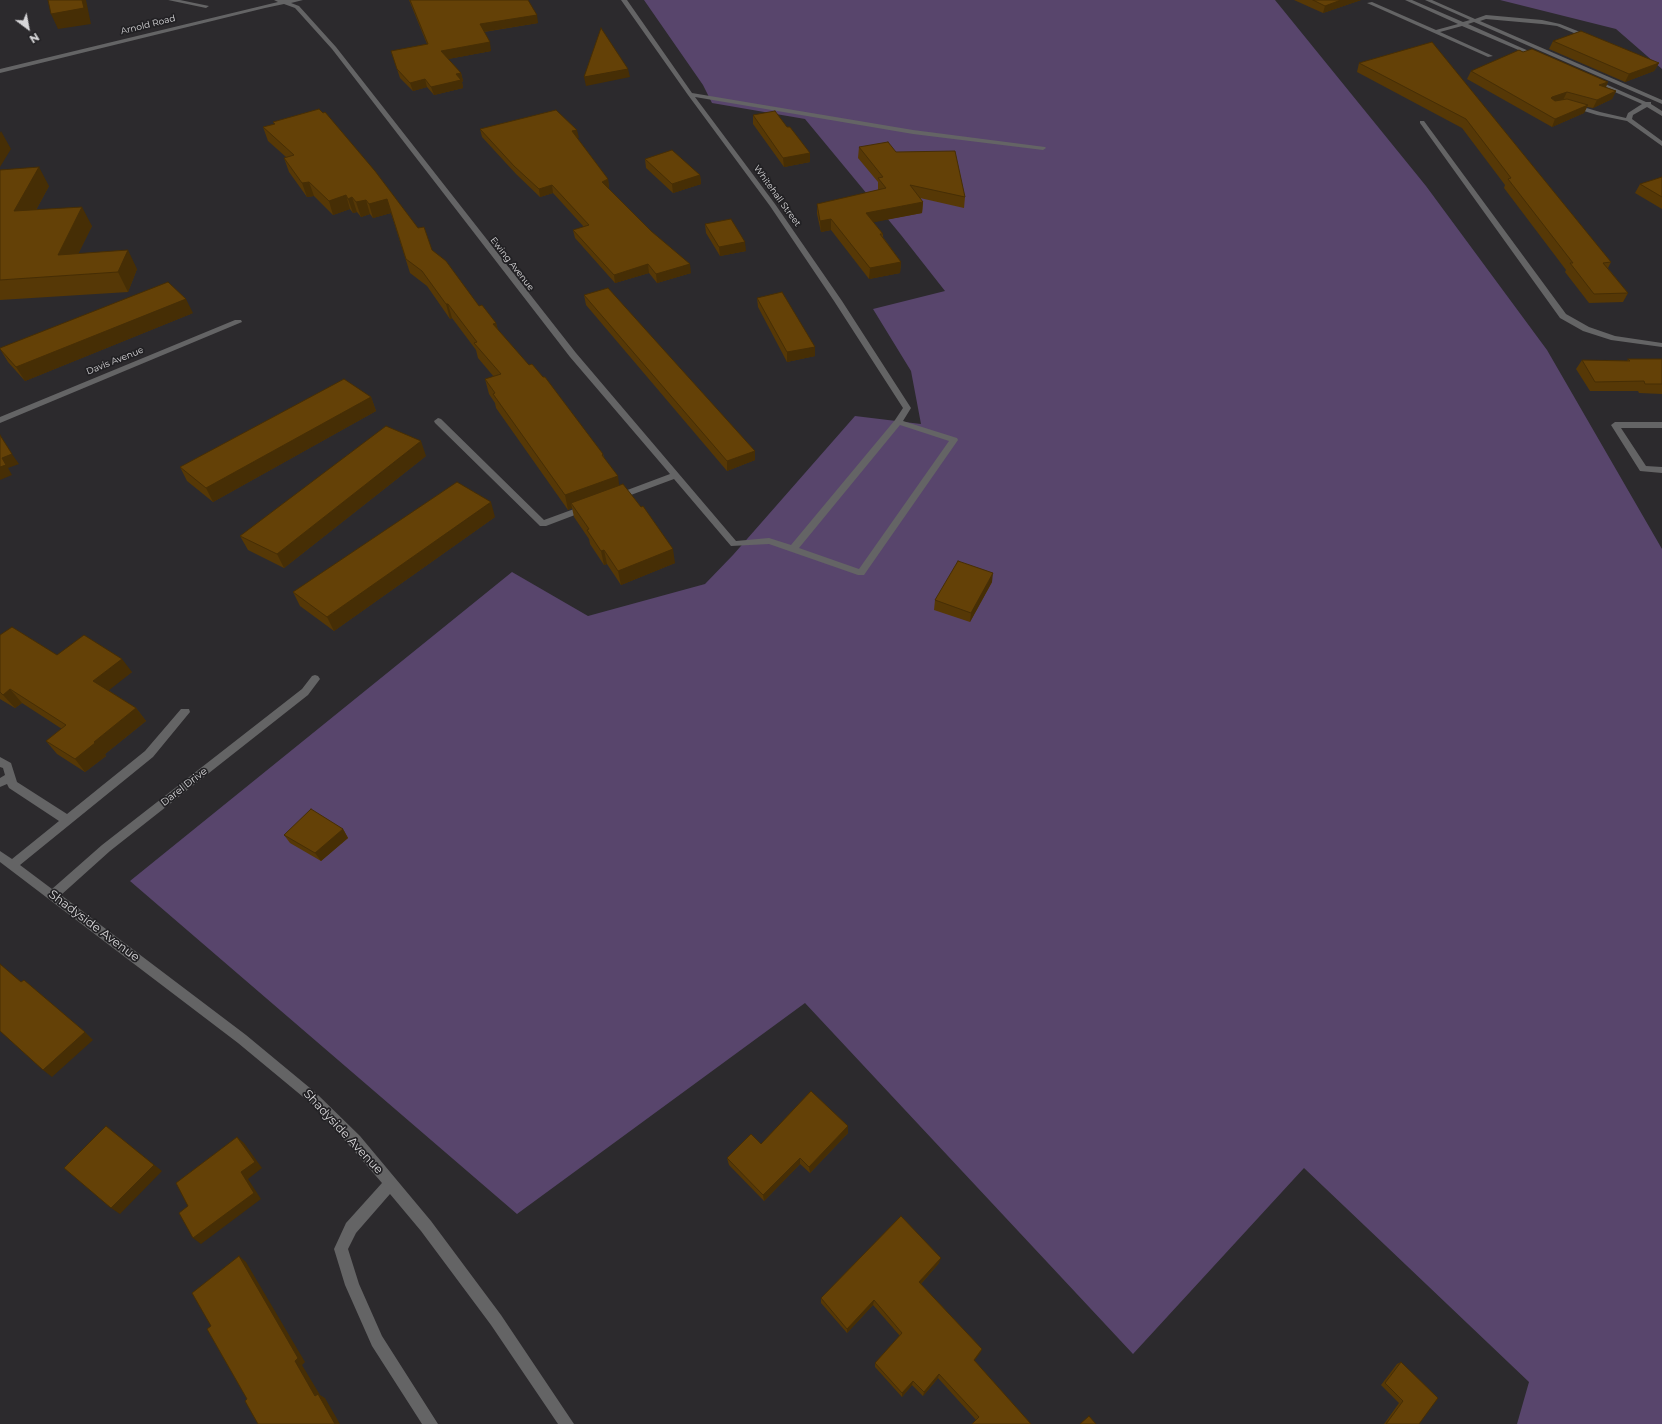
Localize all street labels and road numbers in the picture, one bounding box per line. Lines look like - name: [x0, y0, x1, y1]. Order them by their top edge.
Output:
- street label: Arnold Road: [119, 13, 177, 37]
- street label: Whitehall Street: [751, 163, 803, 229]
- street label: Ewing Avenue: [488, 235, 536, 293]
- street label: Davis Avenue: [85, 345, 145, 377]
- street label: Darel Drive: [158, 765, 210, 809]
- street label: Shadyside Avenue: [46, 887, 142, 965]
- street label: Shadyside Avenue: [300, 1087, 386, 1177]

